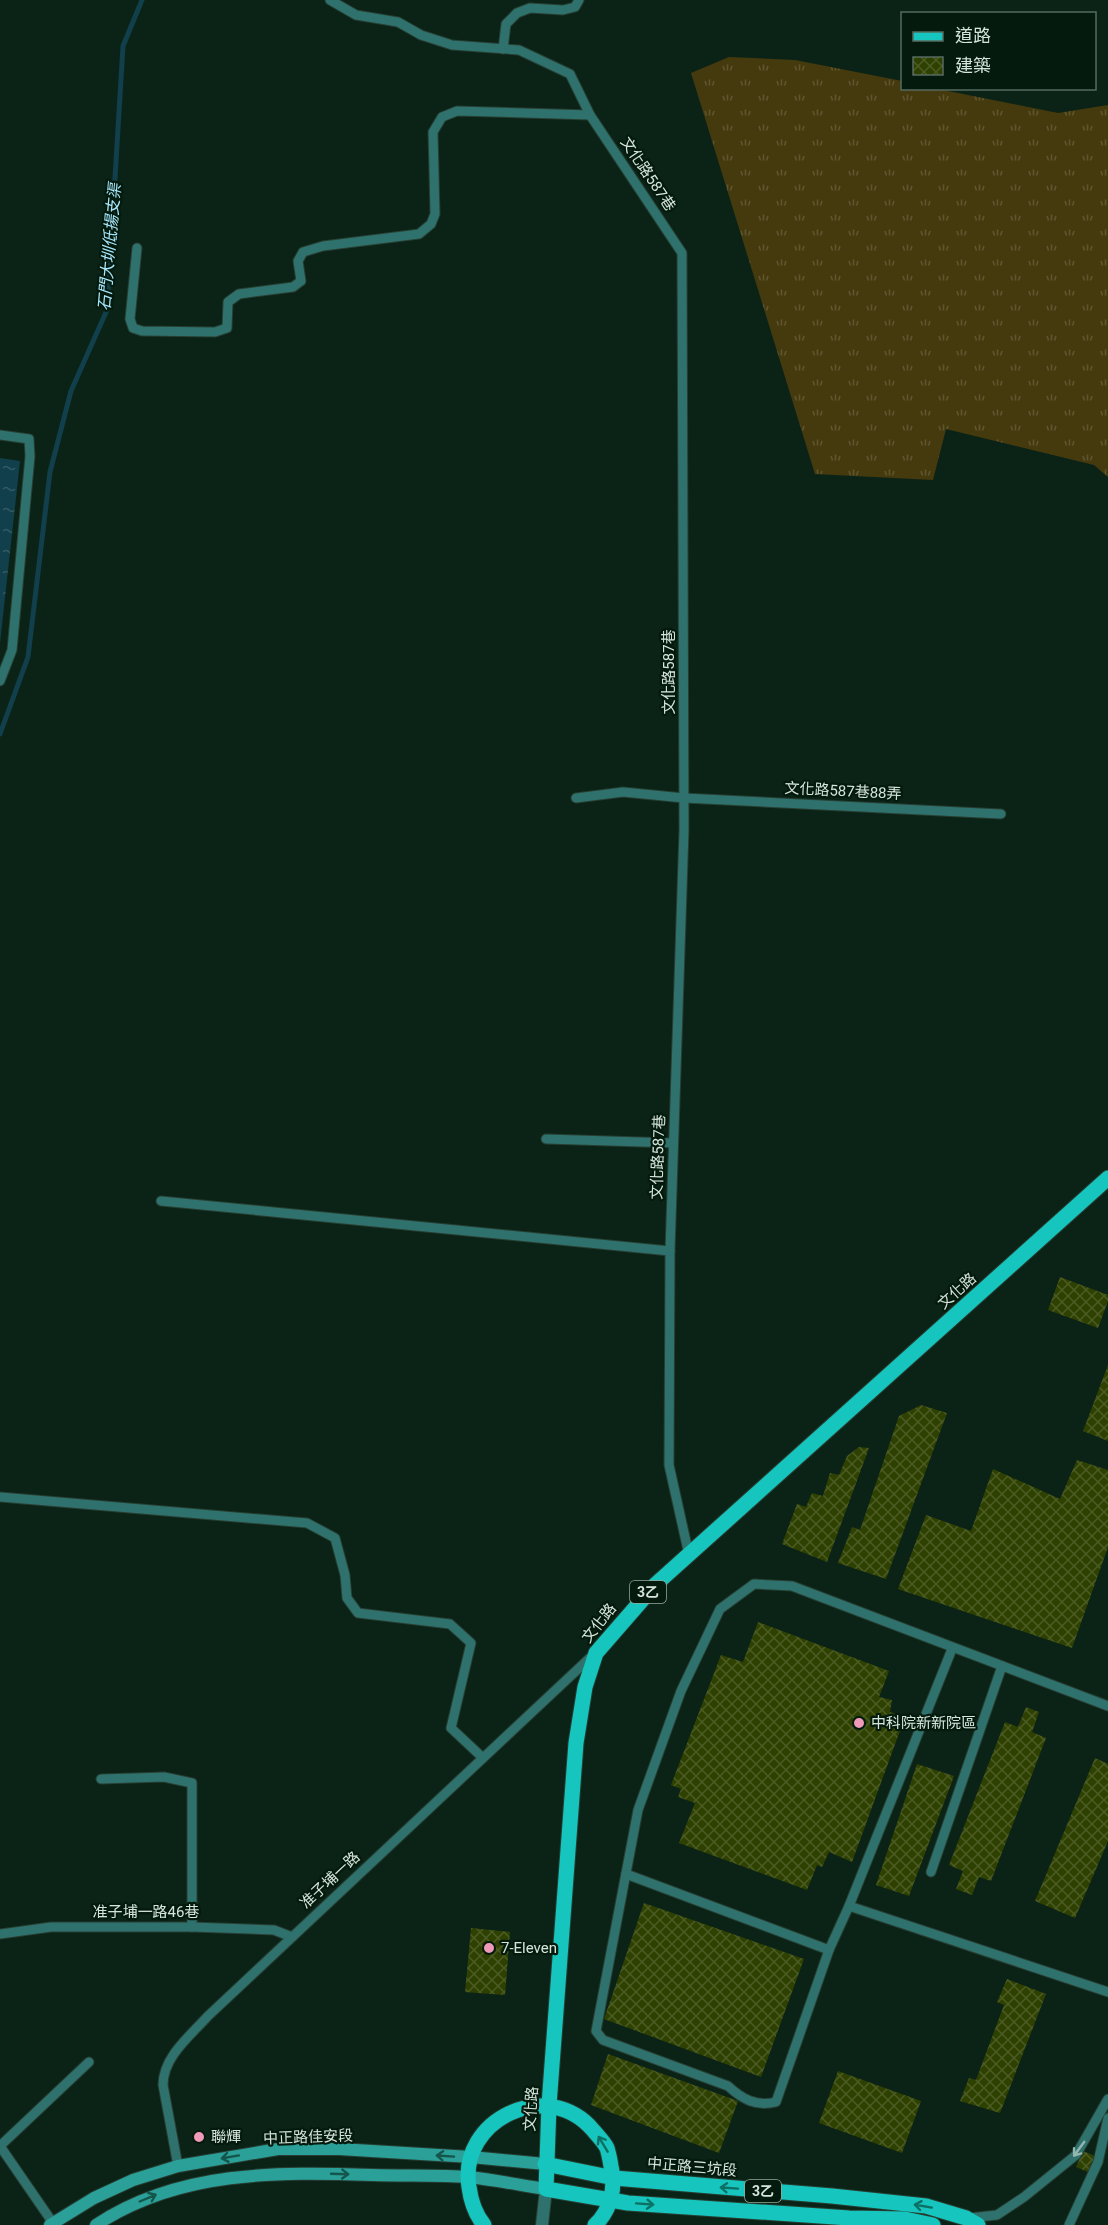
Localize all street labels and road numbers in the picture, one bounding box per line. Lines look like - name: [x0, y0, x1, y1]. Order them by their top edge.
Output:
- street label: 文化路587巷: [617, 134, 679, 214]
- street label: 文化路587巷: [660, 629, 678, 715]
- street label: 文化路587巷88弄: [784, 779, 902, 803]
- street label: 文化路587巷: [648, 1114, 668, 1200]
- street label: 文化路: [934, 1269, 980, 1313]
- road number: 3乙: [630, 1581, 666, 1603]
- street label: 文化路: [578, 1600, 620, 1646]
- street label: 准子埔一路: [296, 1848, 364, 1912]
- street label: 准子埔一路46巷: [93, 1903, 199, 1921]
- street label: 文化路: [520, 2086, 542, 2132]
- street label: 中正路佳安段: [263, 2126, 353, 2148]
- street label: 中正路三坑段: [646, 2154, 738, 2180]
- road number: 3乙: [745, 2180, 781, 2202]

